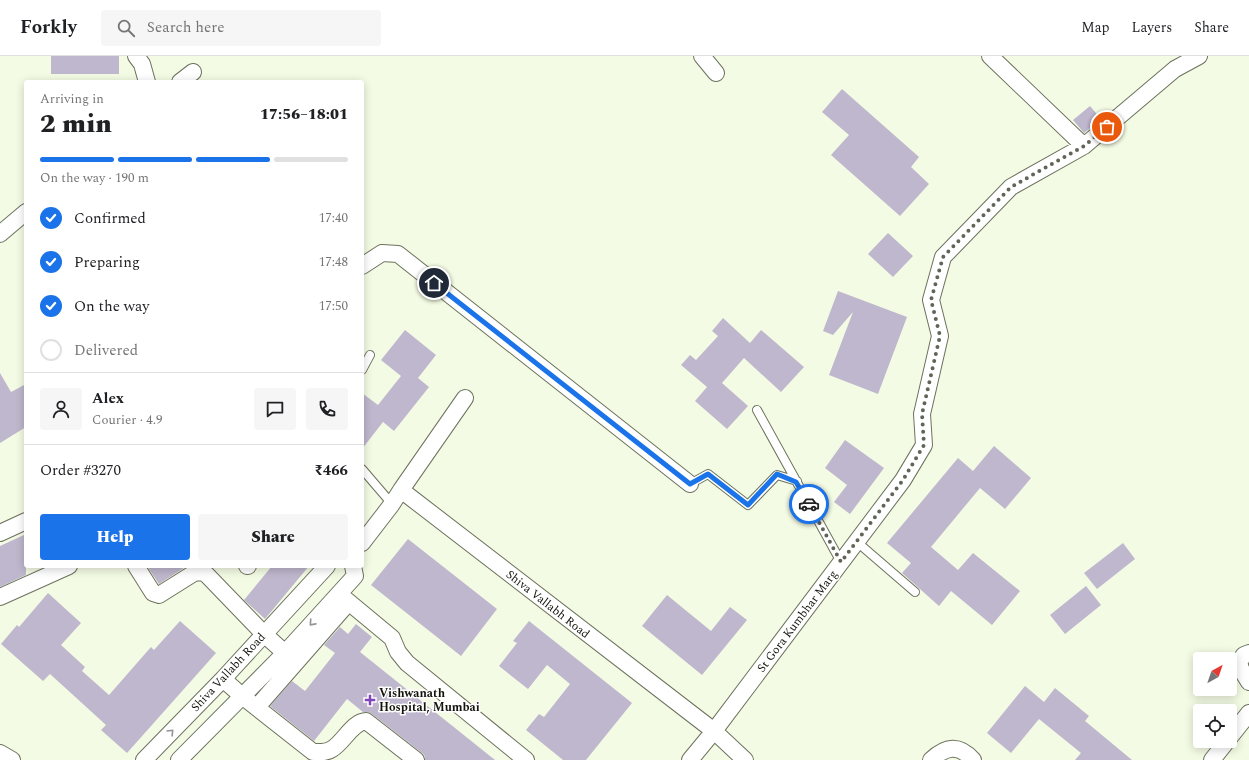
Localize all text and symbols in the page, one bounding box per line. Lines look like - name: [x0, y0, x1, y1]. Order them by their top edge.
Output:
- search box: [101, 10, 381, 46]
- text: Forkly: [20, 13, 77, 42]
- text: Search here: [147, 16, 225, 39]
- icon: search: [115, 17, 137, 39]
- text: Map: [1081, 17, 1110, 38]
- text: Layers: [1132, 17, 1172, 38]
- text: Share: [1194, 17, 1229, 38]
- text: Arriving in: [40, 89, 104, 109]
- text: 17:56–18:01: [260, 103, 348, 126]
- text: 2 min: [40, 104, 112, 144]
- pin: [1090, 110, 1124, 144]
- icon: bag: [1096, 116, 1118, 138]
- text: On the way · 190 m: [40, 168, 149, 188]
- icon: check: [40, 207, 62, 229]
- text: Confirmed: [74, 207, 146, 230]
- text: 17:40: [319, 208, 348, 228]
- icon: check: [40, 251, 62, 273]
- text: Preparing: [74, 251, 140, 274]
- text: 17:48: [319, 252, 348, 272]
- pin: [417, 266, 451, 300]
- icon: home: [423, 272, 445, 294]
- icon: check: [40, 295, 62, 317]
- text: On the way: [74, 295, 149, 318]
- text: 17:50: [319, 296, 348, 316]
- text: Delivered: [74, 339, 138, 362]
- text: Alex: [92, 387, 124, 410]
- button: person: [40, 388, 82, 430]
- button: chat: [254, 388, 296, 430]
- button: phone: [306, 388, 348, 430]
- text: Courier · 4.9: [92, 410, 162, 430]
- text: Order #3270: [40, 459, 121, 482]
- text: ₹466: [314, 459, 348, 482]
- courier: [789, 484, 829, 524]
- icon: car: [798, 493, 820, 515]
- button: Help: [40, 514, 190, 560]
- button: Share: [198, 514, 348, 560]
- street label: Shiva Vallabh Road: [502, 565, 594, 644]
- street label: St Gora Kumbhar Marg: [752, 566, 842, 677]
- one-way arrow: [310, 618, 317, 626]
- street label: Shiva Vallabh Road: [187, 628, 270, 716]
- north arrow: [1193, 652, 1237, 696]
- map controls: [1193, 652, 1237, 748]
- place label: Vishwanath Hospital, Mumbai: [379, 684, 480, 717]
- marker: Vishwanath Hospital, Mumbai: [364, 694, 376, 706]
- button: locate: [1193, 704, 1237, 748]
- one-way arrow: [166, 729, 174, 737]

